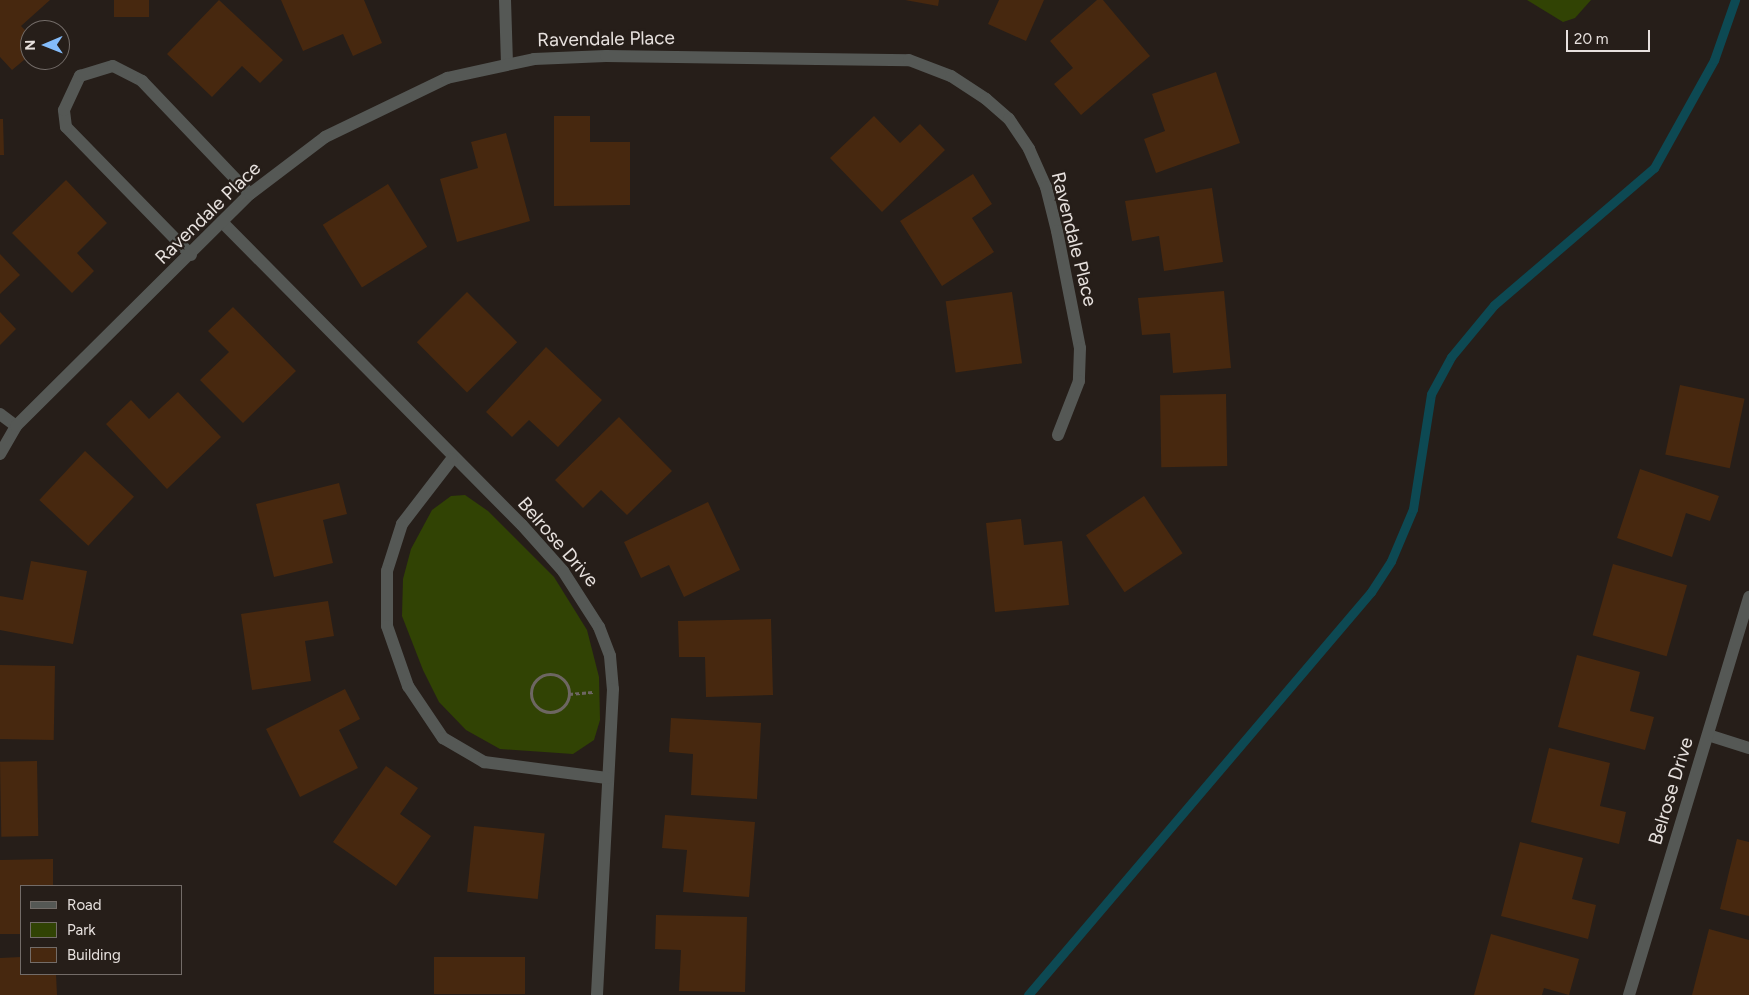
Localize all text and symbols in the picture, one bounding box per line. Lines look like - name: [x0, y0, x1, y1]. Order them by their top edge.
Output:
- north arrow: [20, 20, 70, 70]
- scale bar: [1569, 20, 1653, 52]
- street label: Ravendale Place: [537, 26, 675, 52]
- text: 20 m: [1574, 30, 1608, 48]
- text: N: [22, 40, 39, 51]
- street label: Ravendale Place: [151, 157, 265, 269]
- street label: Ravendale Place: [1046, 169, 1102, 309]
- street label: Belrose Drive: [513, 492, 603, 592]
- street label: Belrose Drive: [1644, 734, 1698, 848]
- legend: [20, 885, 182, 975]
- text: Road: [67, 896, 102, 914]
- text: Park: [67, 921, 96, 939]
- text: Building: [67, 946, 121, 964]

